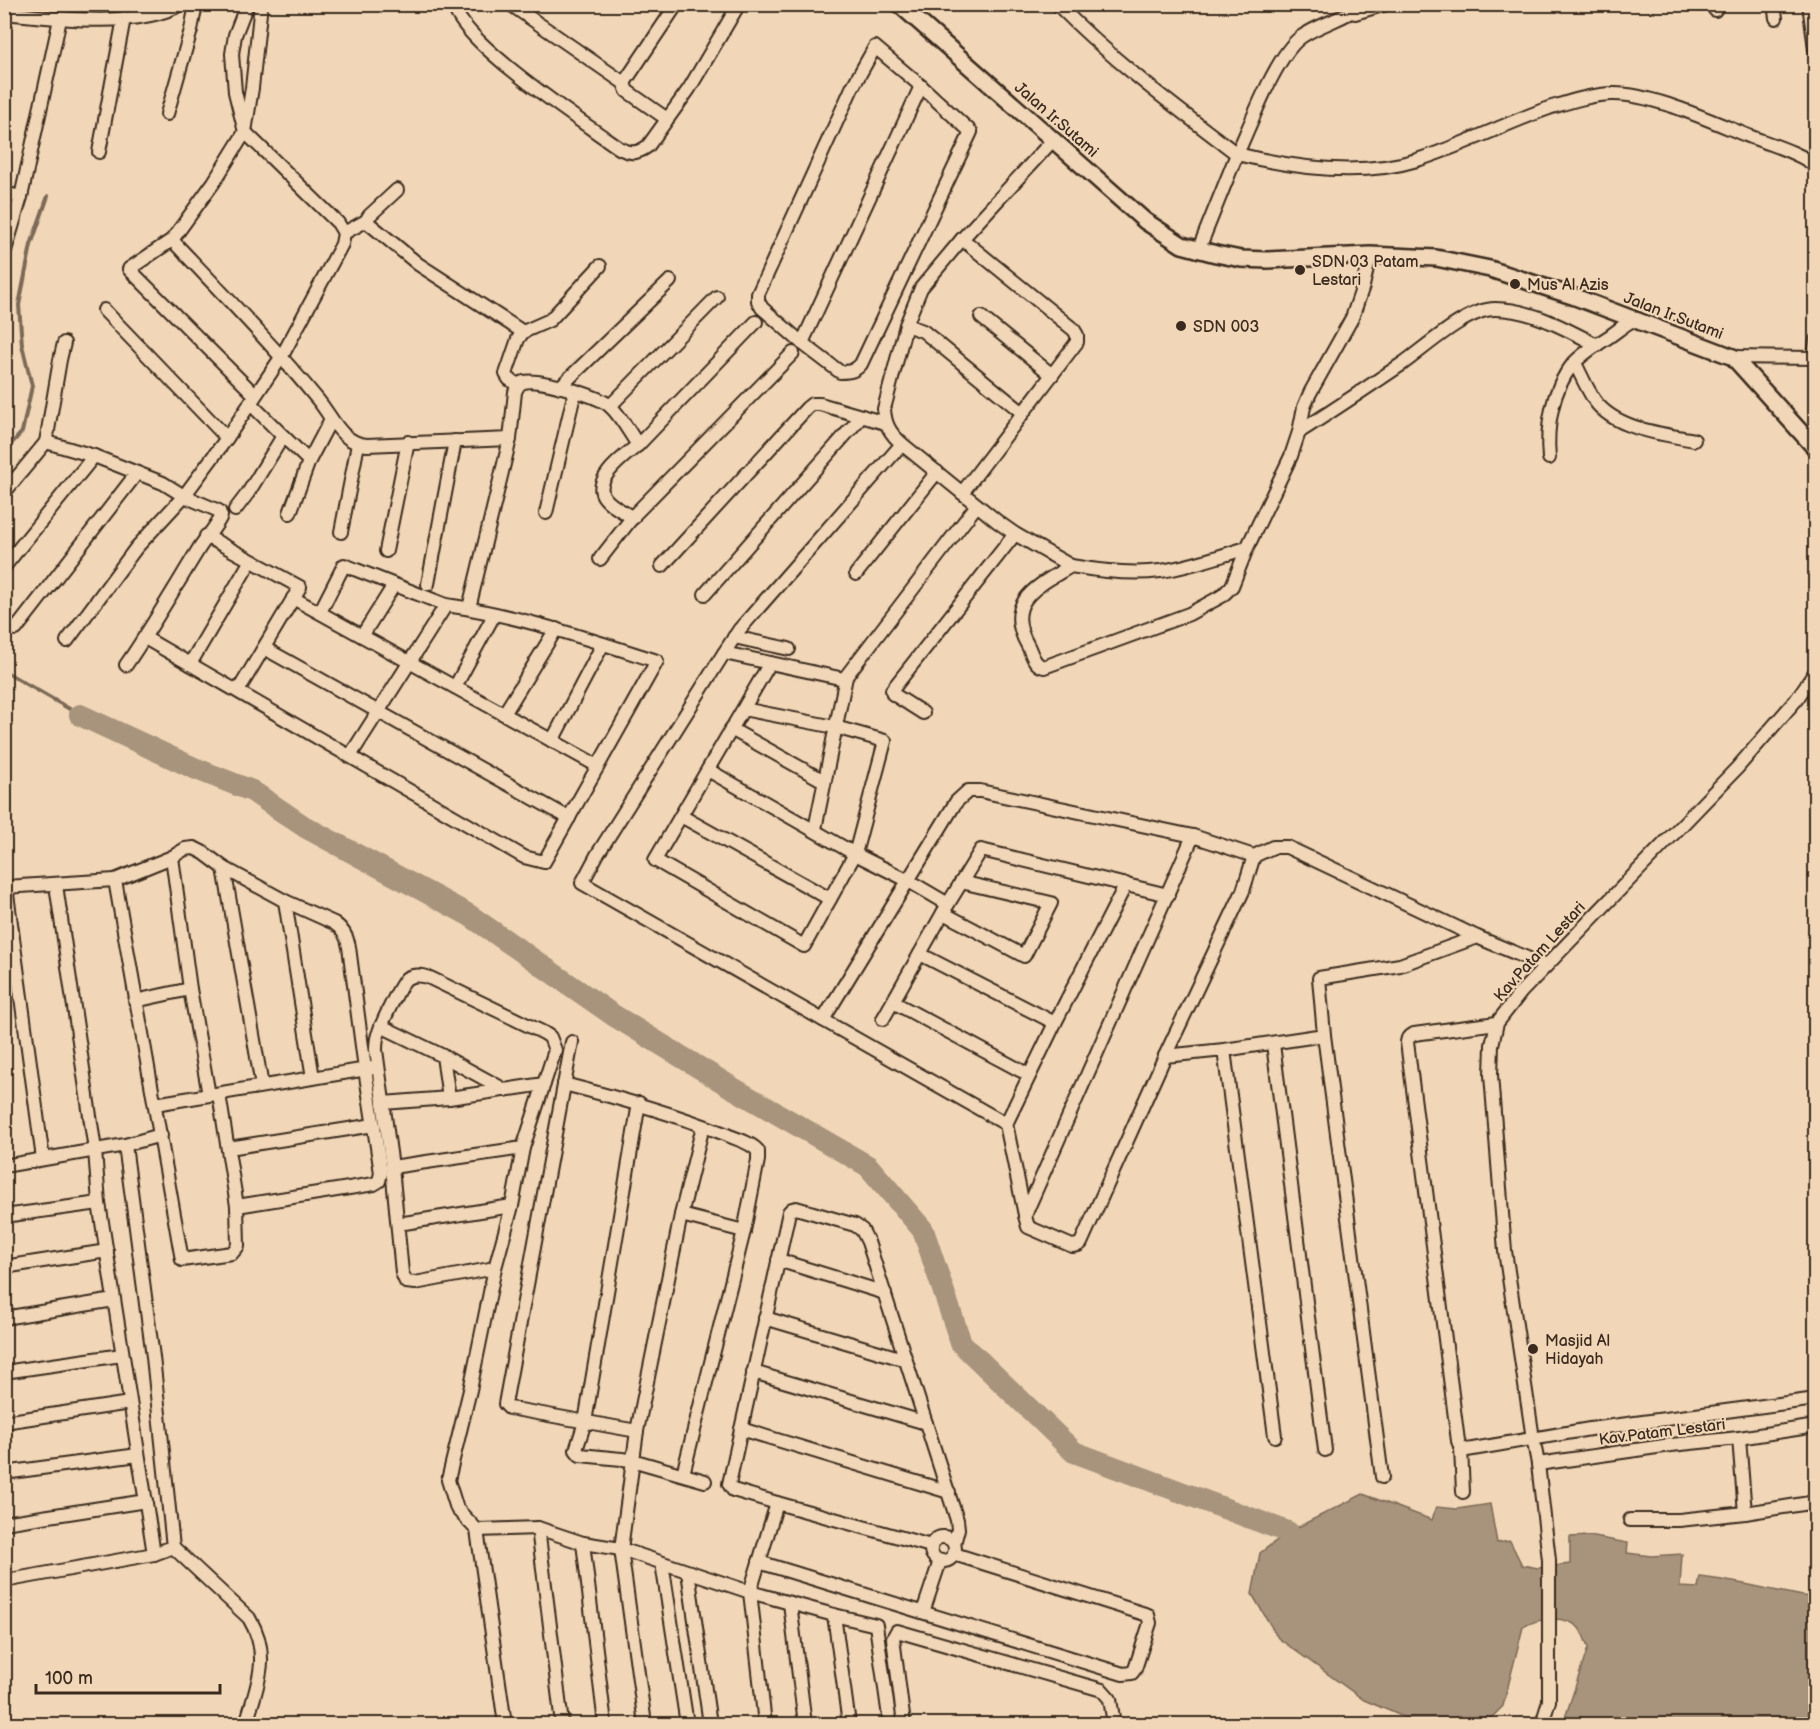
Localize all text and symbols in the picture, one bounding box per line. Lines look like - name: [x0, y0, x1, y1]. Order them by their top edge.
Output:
- street label: Jalan Ir.Sutami: [1010, 79, 1102, 162]
- place label: SDN 03 Patam Lestari: [1312, 253, 1418, 290]
- marker: SDN 03 Patam Lestari: [1293, 263, 1307, 277]
- place label: Mus Al Azis: [1527, 276, 1609, 295]
- marker: Mus Al Azis: [1508, 277, 1522, 291]
- street label: Jalan Ir.Sutami: [1621, 289, 1726, 344]
- place label: SDN 003: [1193, 318, 1260, 337]
- marker: SDN 003: [1174, 319, 1188, 333]
- street label: Kav.Patam Lestari: [1490, 898, 1590, 1006]
- place label: Masjid Al Hidayah: [1545, 1332, 1610, 1369]
- marker: Masjid Al Hidayah: [1526, 1342, 1540, 1356]
- street label: Kav.Patam Lestari: [1598, 1415, 1727, 1450]
- scale bar: [36, 1657, 220, 1695]
- text: 100 m: [45, 1668, 93, 1689]

